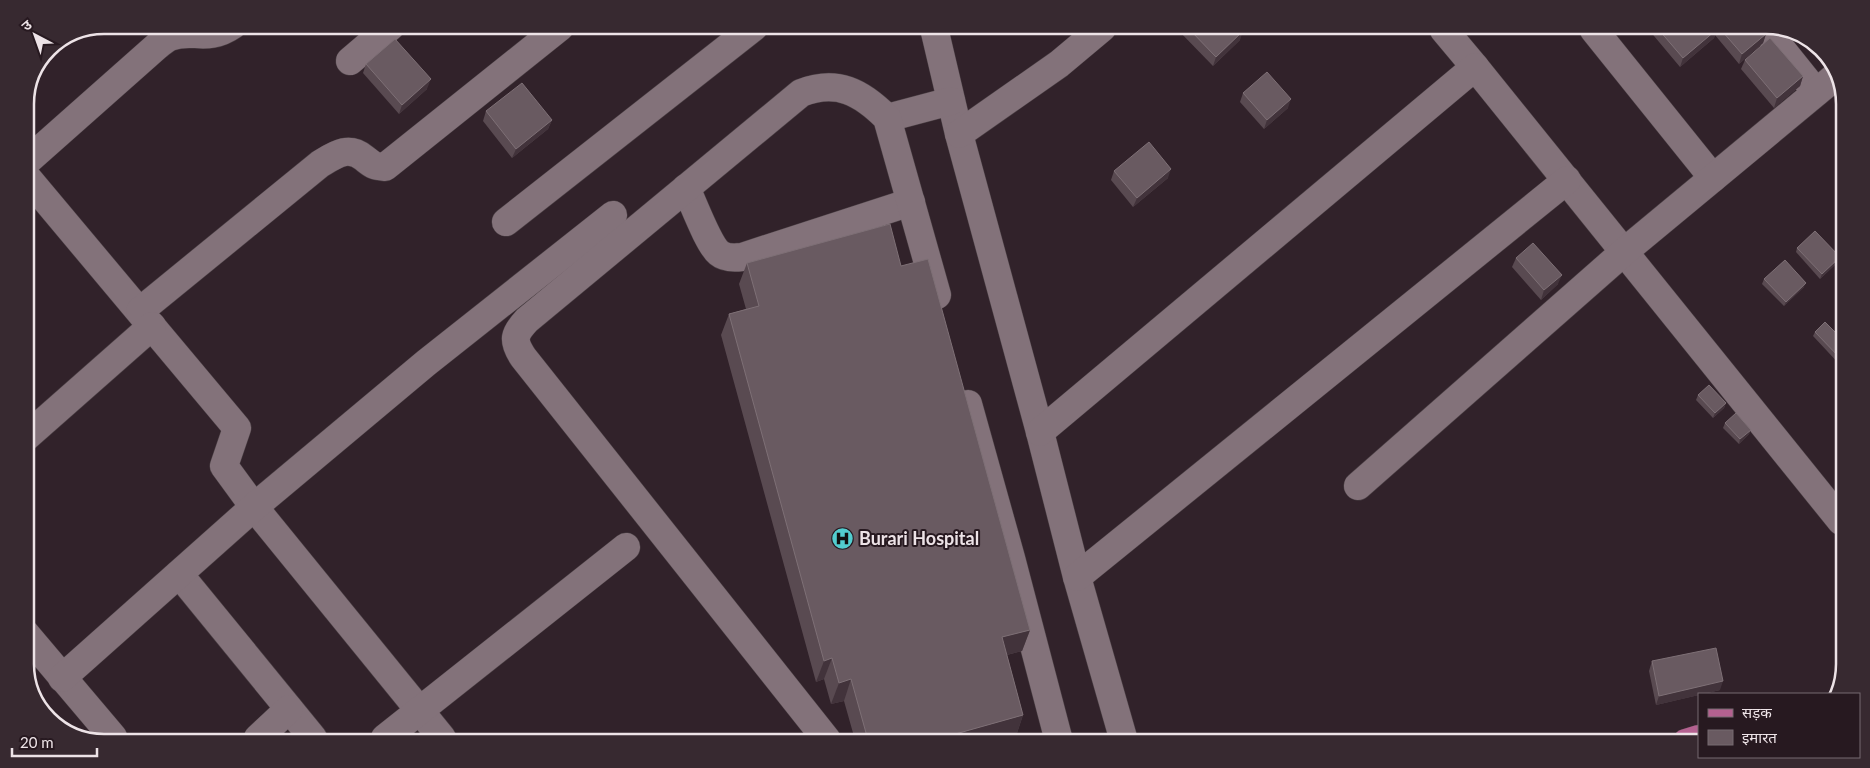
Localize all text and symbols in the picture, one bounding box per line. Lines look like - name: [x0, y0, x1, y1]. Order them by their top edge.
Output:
- north arrow: [10, 10, 60, 60]
- text: उ: [17, 15, 35, 34]
- hospital icon: Burari Hospital: [831, 526, 855, 550]
- place label: Burari Hospital: [859, 527, 979, 549]
- legend: [1698, 693, 1860, 758]
- text: सड़क: [1742, 703, 1772, 721]
- scale bar: [12, 726, 98, 758]
- text: इमारत: [1742, 728, 1777, 746]
- text: 20 m: [20, 733, 54, 751]

